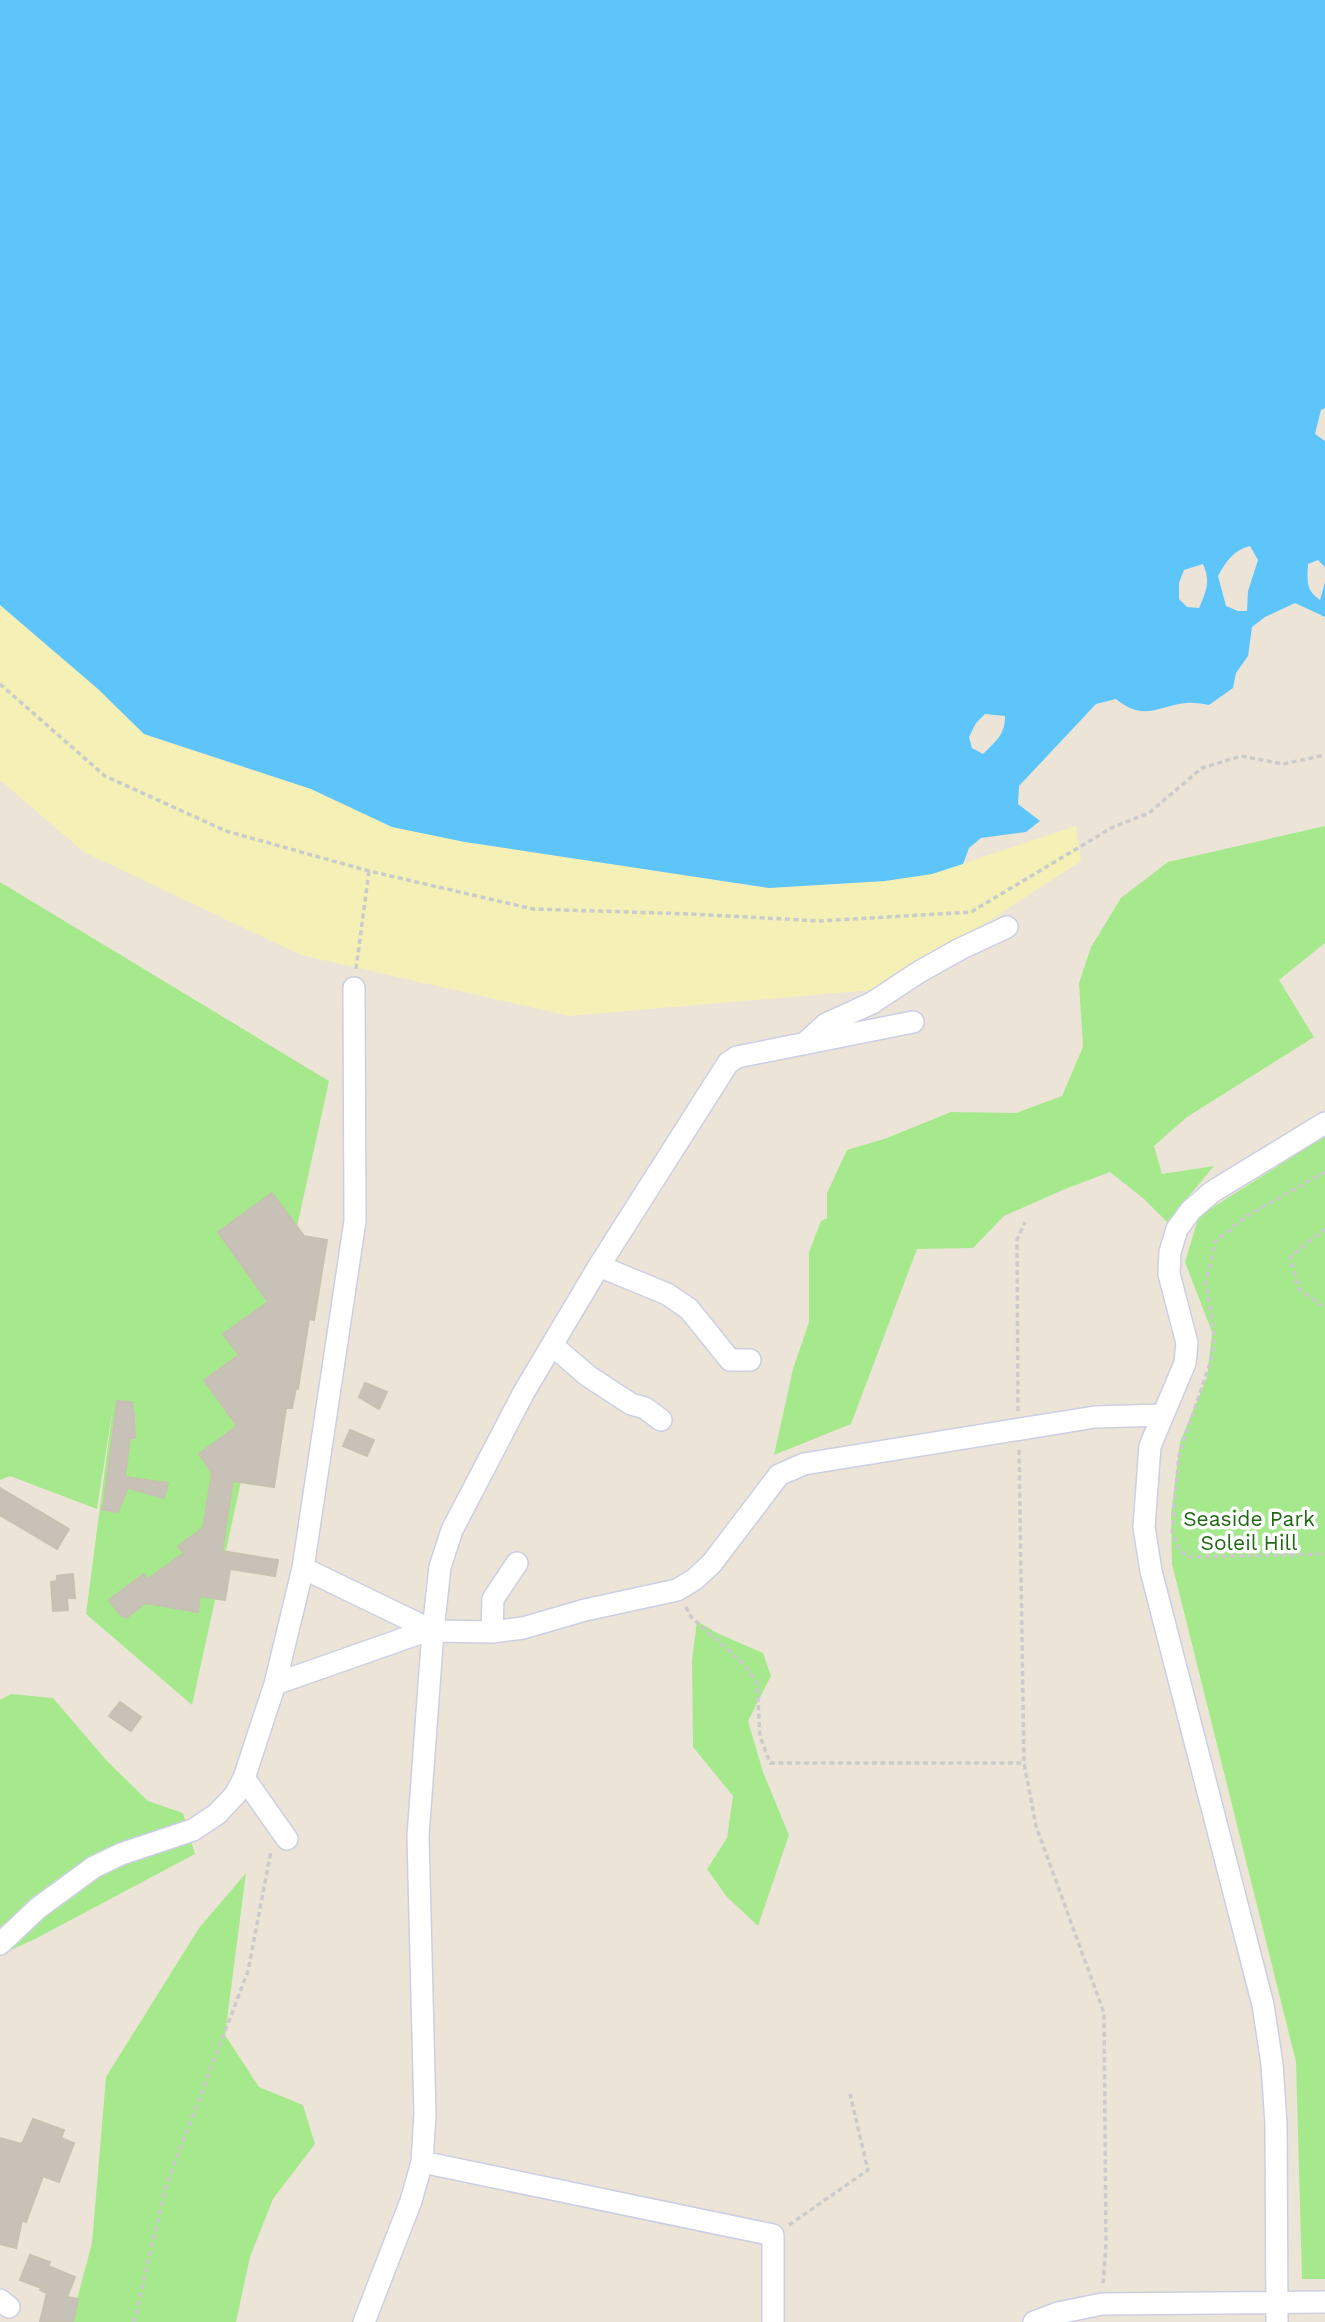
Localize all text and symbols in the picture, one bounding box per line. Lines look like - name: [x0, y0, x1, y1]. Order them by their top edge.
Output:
- park label: Seaside Park Soleil Hill: [1183, 1506, 1315, 1555]

